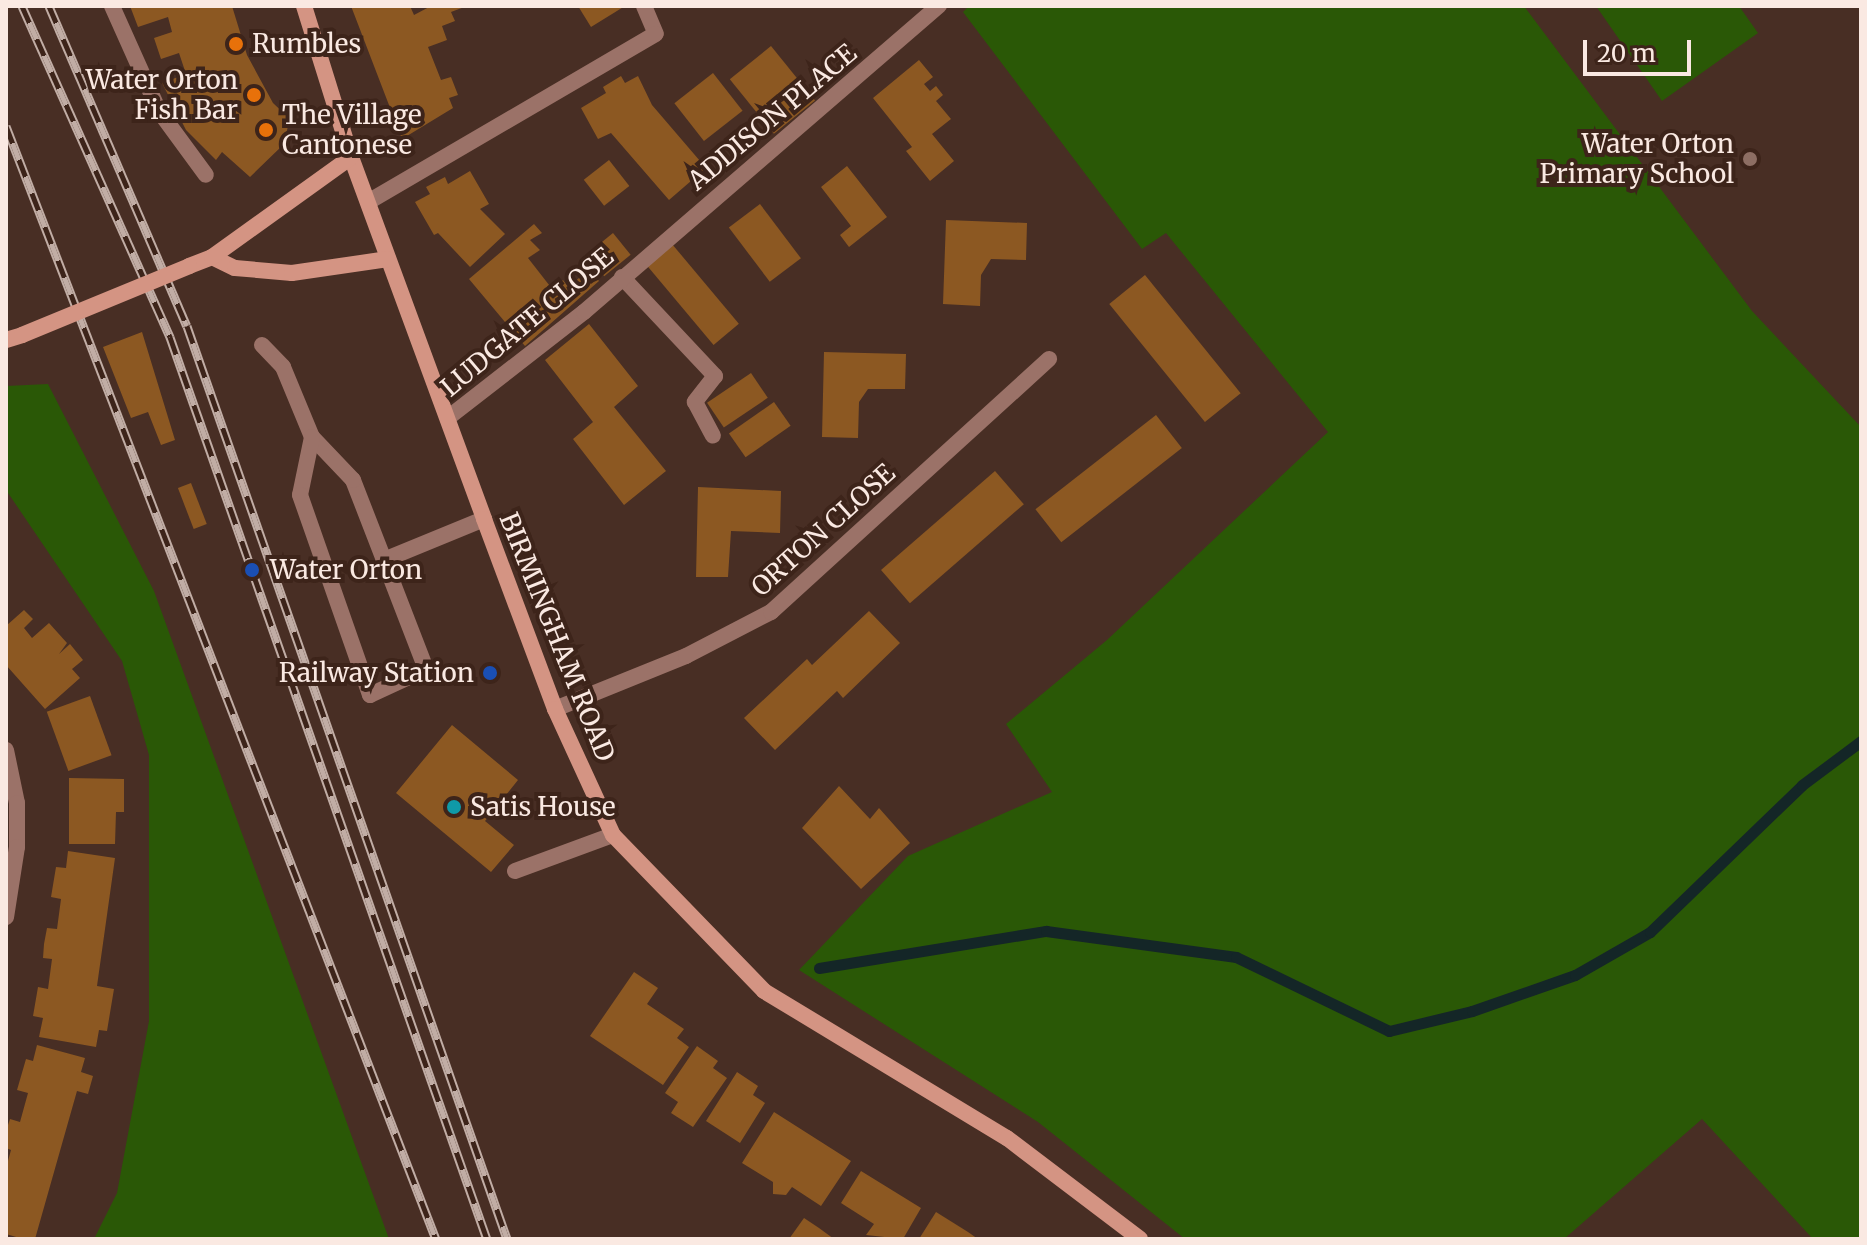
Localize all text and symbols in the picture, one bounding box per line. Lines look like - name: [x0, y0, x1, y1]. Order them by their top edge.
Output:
- scale bar: [1587, 24, 1695, 74]
- place label: Rumbles: [252, 28, 361, 60]
- marker: Rumbles: [227, 35, 245, 53]
- street label: ADDISON PLACE: [681, 38, 863, 196]
- text: 20 m: [1597, 38, 1656, 69]
- place label: Water Orton Fish Bar: [86, 64, 238, 126]
- marker: Water Orton Fish Bar: [245, 86, 263, 104]
- place label: The Village Cantonese: [282, 99, 422, 160]
- marker: The Village Cantonese: [257, 121, 275, 139]
- place label: Water Orton Primary School: [1539, 128, 1734, 190]
- marker: Water Orton Primary School: [1741, 150, 1759, 168]
- street label: LUDGATE CLOSE: [435, 241, 619, 403]
- street label: ORTON CLOSE: [745, 457, 901, 603]
- street label: BIRMINGHAM ROAD: [493, 508, 621, 766]
- place label: Water Orton: [270, 554, 422, 586]
- marker: Water Orton: [241, 559, 263, 581]
- place label: Railway Station: [279, 657, 474, 689]
- marker: Railway Station: [481, 664, 499, 682]
- place label: Satis House: [470, 791, 616, 823]
- marker: Satis House: [445, 798, 463, 816]

